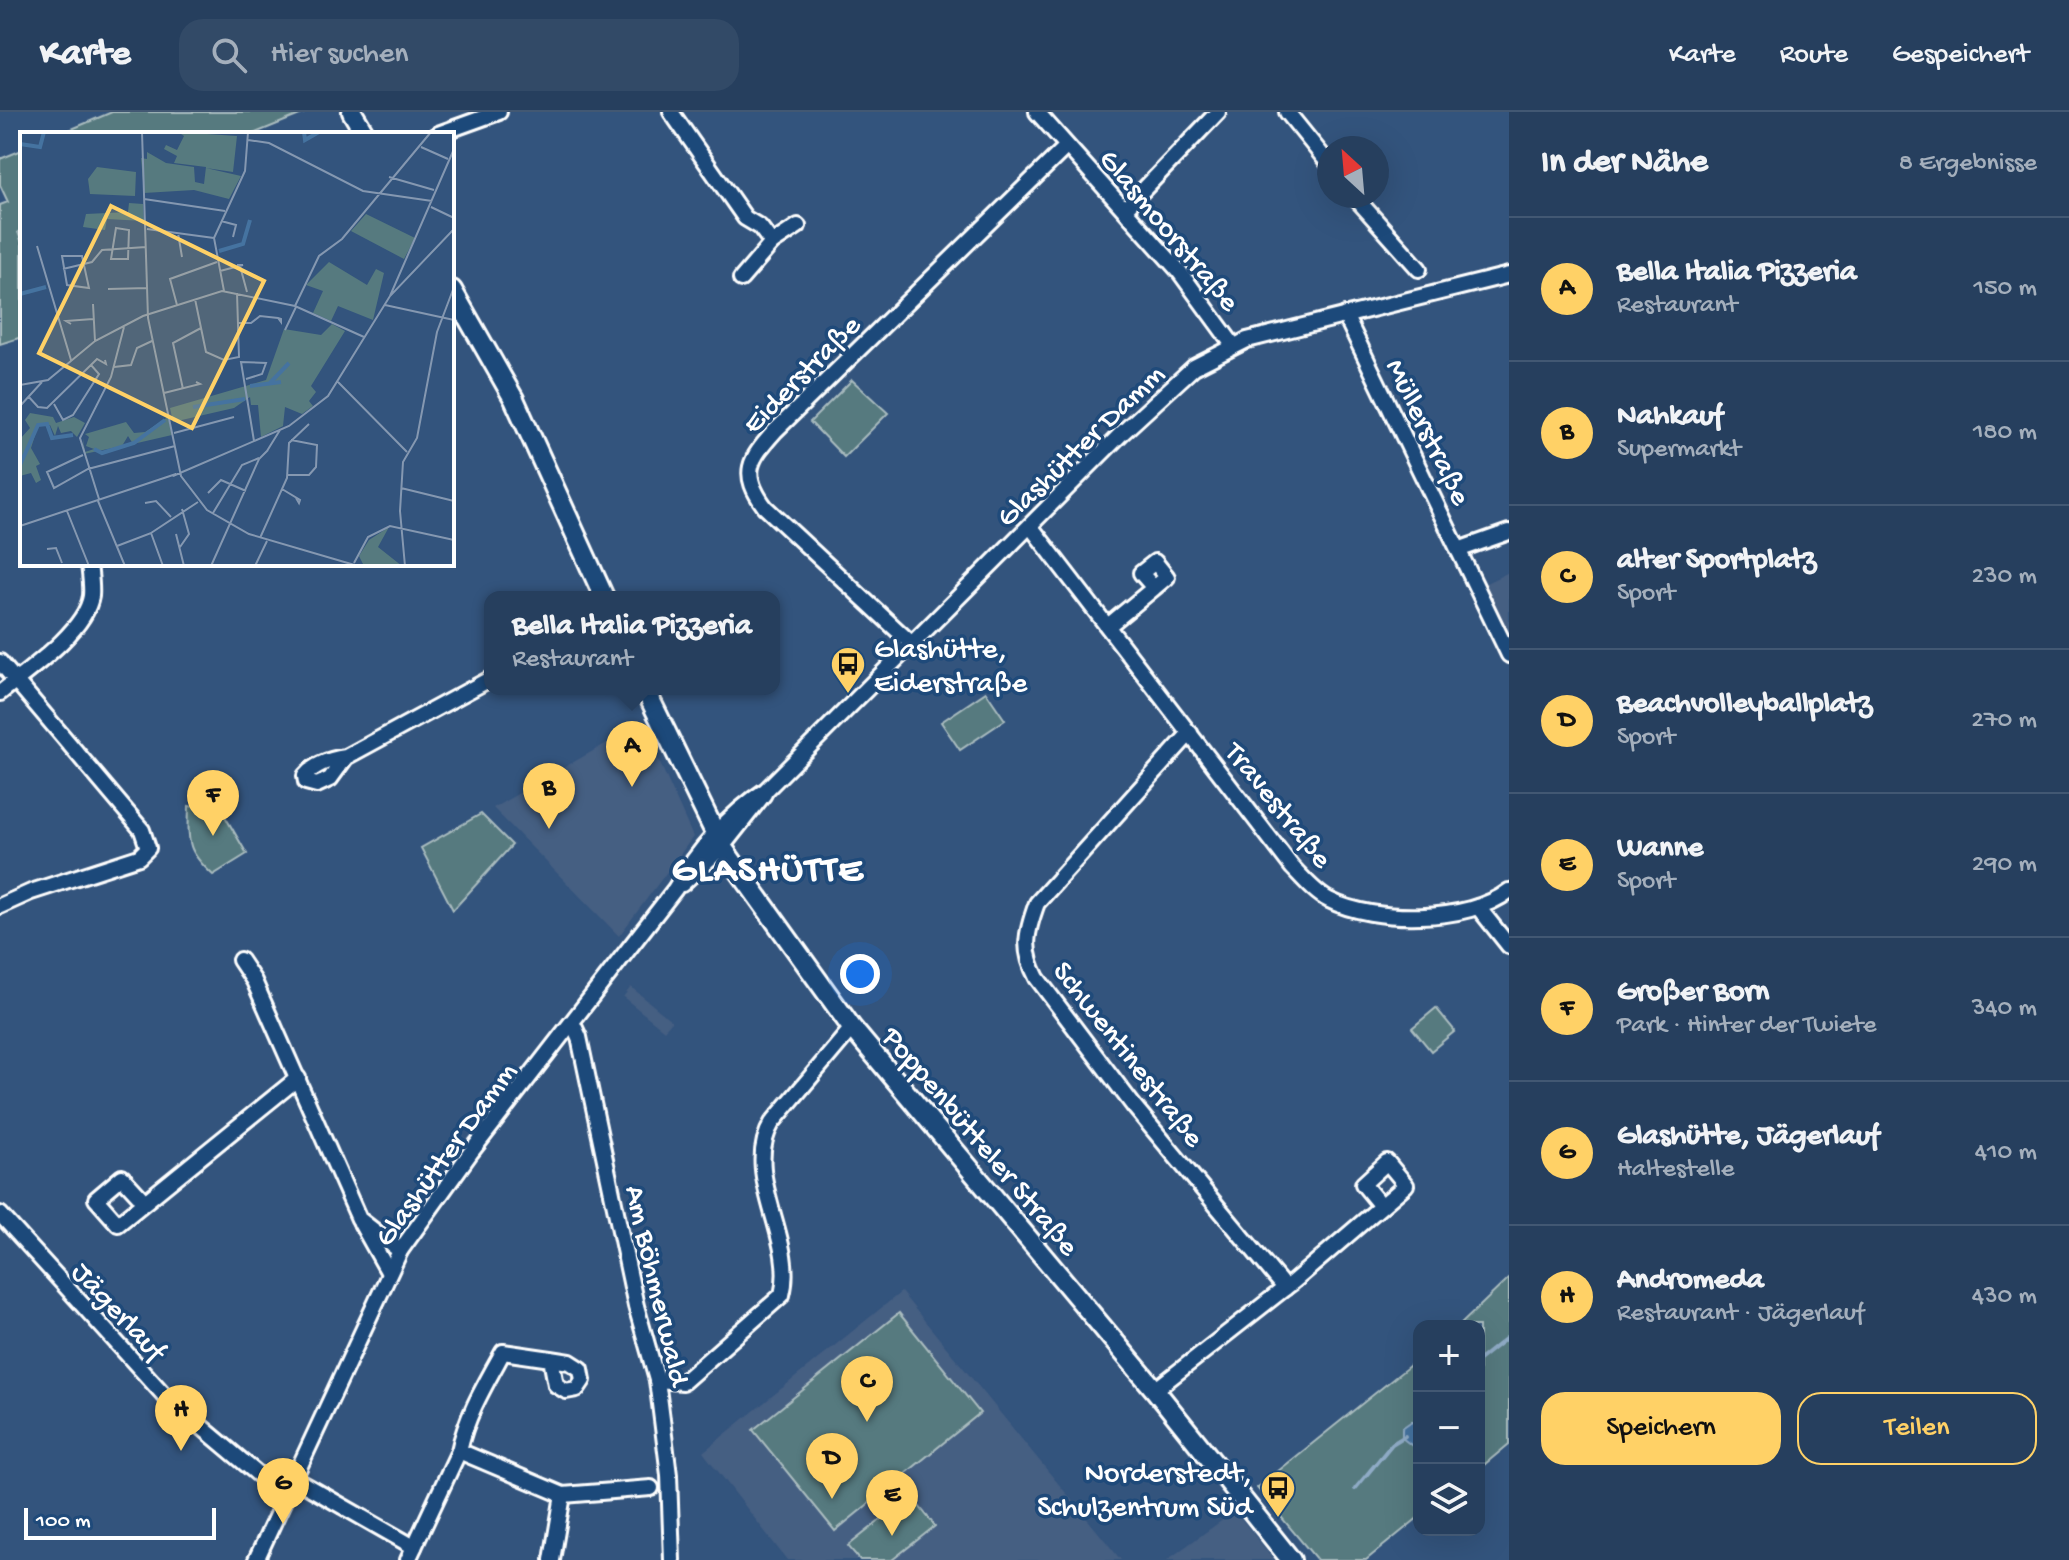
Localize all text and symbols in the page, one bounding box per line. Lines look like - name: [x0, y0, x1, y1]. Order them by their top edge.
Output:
- search box: [179, 19, 739, 91]
- text: Karte: [40, 33, 131, 77]
- icon: search: [207, 33, 251, 77]
- text: Hier suchen: [271, 38, 409, 73]
- text: Karte: [1669, 39, 1736, 72]
- text: Route: [1780, 39, 1848, 72]
- text: Gespeichert: [1892, 39, 2029, 72]
- inset map: [20, 132, 454, 566]
- north arrow: [1317, 136, 1389, 208]
- street label: Glasmoorstraße: [1090, 144, 1246, 320]
- text: In der Nähe: [1541, 144, 1708, 184]
- text: 8 Ergebnisse: [1899, 149, 2037, 180]
- text: Bella Italia Pizzeria: [1617, 256, 1857, 291]
- text: A: [1559, 274, 1575, 305]
- text: 150 m: [1973, 274, 2037, 305]
- text: Restaurant: [1617, 291, 1737, 322]
- street label: Eiderstraße: [737, 309, 870, 443]
- street label: Müllerstraße: [1375, 354, 1477, 512]
- street label: Glashütter Damm: [991, 358, 1173, 536]
- text: Nahkauf: [1617, 400, 1723, 435]
- text: B: [1560, 418, 1574, 449]
- text: 180 m: [1973, 418, 2037, 449]
- text: Supermarkt: [1617, 435, 1741, 466]
- text: alter Sportplatz: [1617, 544, 1816, 579]
- text: C: [1560, 562, 1574, 593]
- text: 230 m: [1971, 562, 2037, 593]
- text: Sport: [1617, 579, 1675, 610]
- popup: [484, 591, 780, 695]
- text: Bella Italia Pizzeria: [512, 610, 752, 645]
- place label: Glashütte, Eiderstraße: [874, 634, 1028, 703]
- text: Restaurant: [512, 645, 633, 676]
- bus stop icon: Glashütte, Eiderstraße: [829, 645, 867, 695]
- text: Beachvolleyballplatz: [1617, 688, 1872, 723]
- text: D: [1559, 706, 1575, 737]
- text: 270 m: [1971, 706, 2037, 737]
- pin: A: [606, 721, 658, 787]
- text: Sport: [1617, 723, 1675, 754]
- street label: Travestraße: [1214, 735, 1338, 877]
- pin: B: [523, 763, 575, 829]
- pin: F: [187, 770, 239, 836]
- text: Wanne: [1617, 832, 1703, 867]
- district label: GLASHÜTTE: [672, 850, 865, 894]
- text: E: [1559, 850, 1575, 881]
- text: 290 m: [1972, 850, 2037, 881]
- text: Sport: [1617, 867, 1675, 898]
- your location: [840, 954, 880, 994]
- street label: Schwentinestraße: [1043, 956, 1210, 1156]
- text: Großer Born: [1617, 976, 1769, 1011]
- text: F: [1560, 994, 1574, 1025]
- text: 340 m: [1972, 994, 2037, 1025]
- text: Park · Hinter der Twiete: [1617, 1011, 1877, 1042]
- street label: Poppenbütteler Straße: [872, 1020, 1085, 1265]
- street label: Glashütter Damm: [369, 1056, 526, 1255]
- text: Glashütte, Jägerlauf: [1617, 1120, 1879, 1155]
- text: G: [1559, 1138, 1575, 1169]
- text: 410 m: [1975, 1138, 2037, 1169]
- text: Haltestelle: [1617, 1155, 1735, 1186]
- street label: Am Böhmerwald: [615, 1182, 695, 1392]
- street label: Jägerlauf: [62, 1256, 173, 1372]
- text: Andromeda: [1617, 1264, 1764, 1299]
- text: H: [1560, 1282, 1574, 1313]
- text: 430 m: [1972, 1282, 2037, 1313]
- text: Restaurant · Jägerlauf: [1617, 1299, 1864, 1330]
- map controls: [1413, 1320, 1485, 1536]
- button: +: [1413, 1320, 1485, 1392]
- pin: C: [841, 1356, 893, 1422]
- pin: H: [155, 1385, 207, 1451]
- button: −: [1413, 1392, 1485, 1464]
- button: Speichern: [1541, 1392, 1781, 1465]
- button: Teilen: [1797, 1392, 2037, 1465]
- pin: D: [806, 1433, 858, 1499]
- pin: G: [257, 1458, 309, 1524]
- place label: Norderstedt, Schulzentrum Süd: [1037, 1458, 1254, 1527]
- button: layers: [1413, 1464, 1485, 1536]
- bus stop icon: Norderstedt, Schulzentrum Süd: [1259, 1469, 1297, 1519]
- pin: E: [866, 1470, 918, 1536]
- scale bar: [24, 1504, 216, 1540]
- text: 100 m: [36, 1509, 91, 1535]

